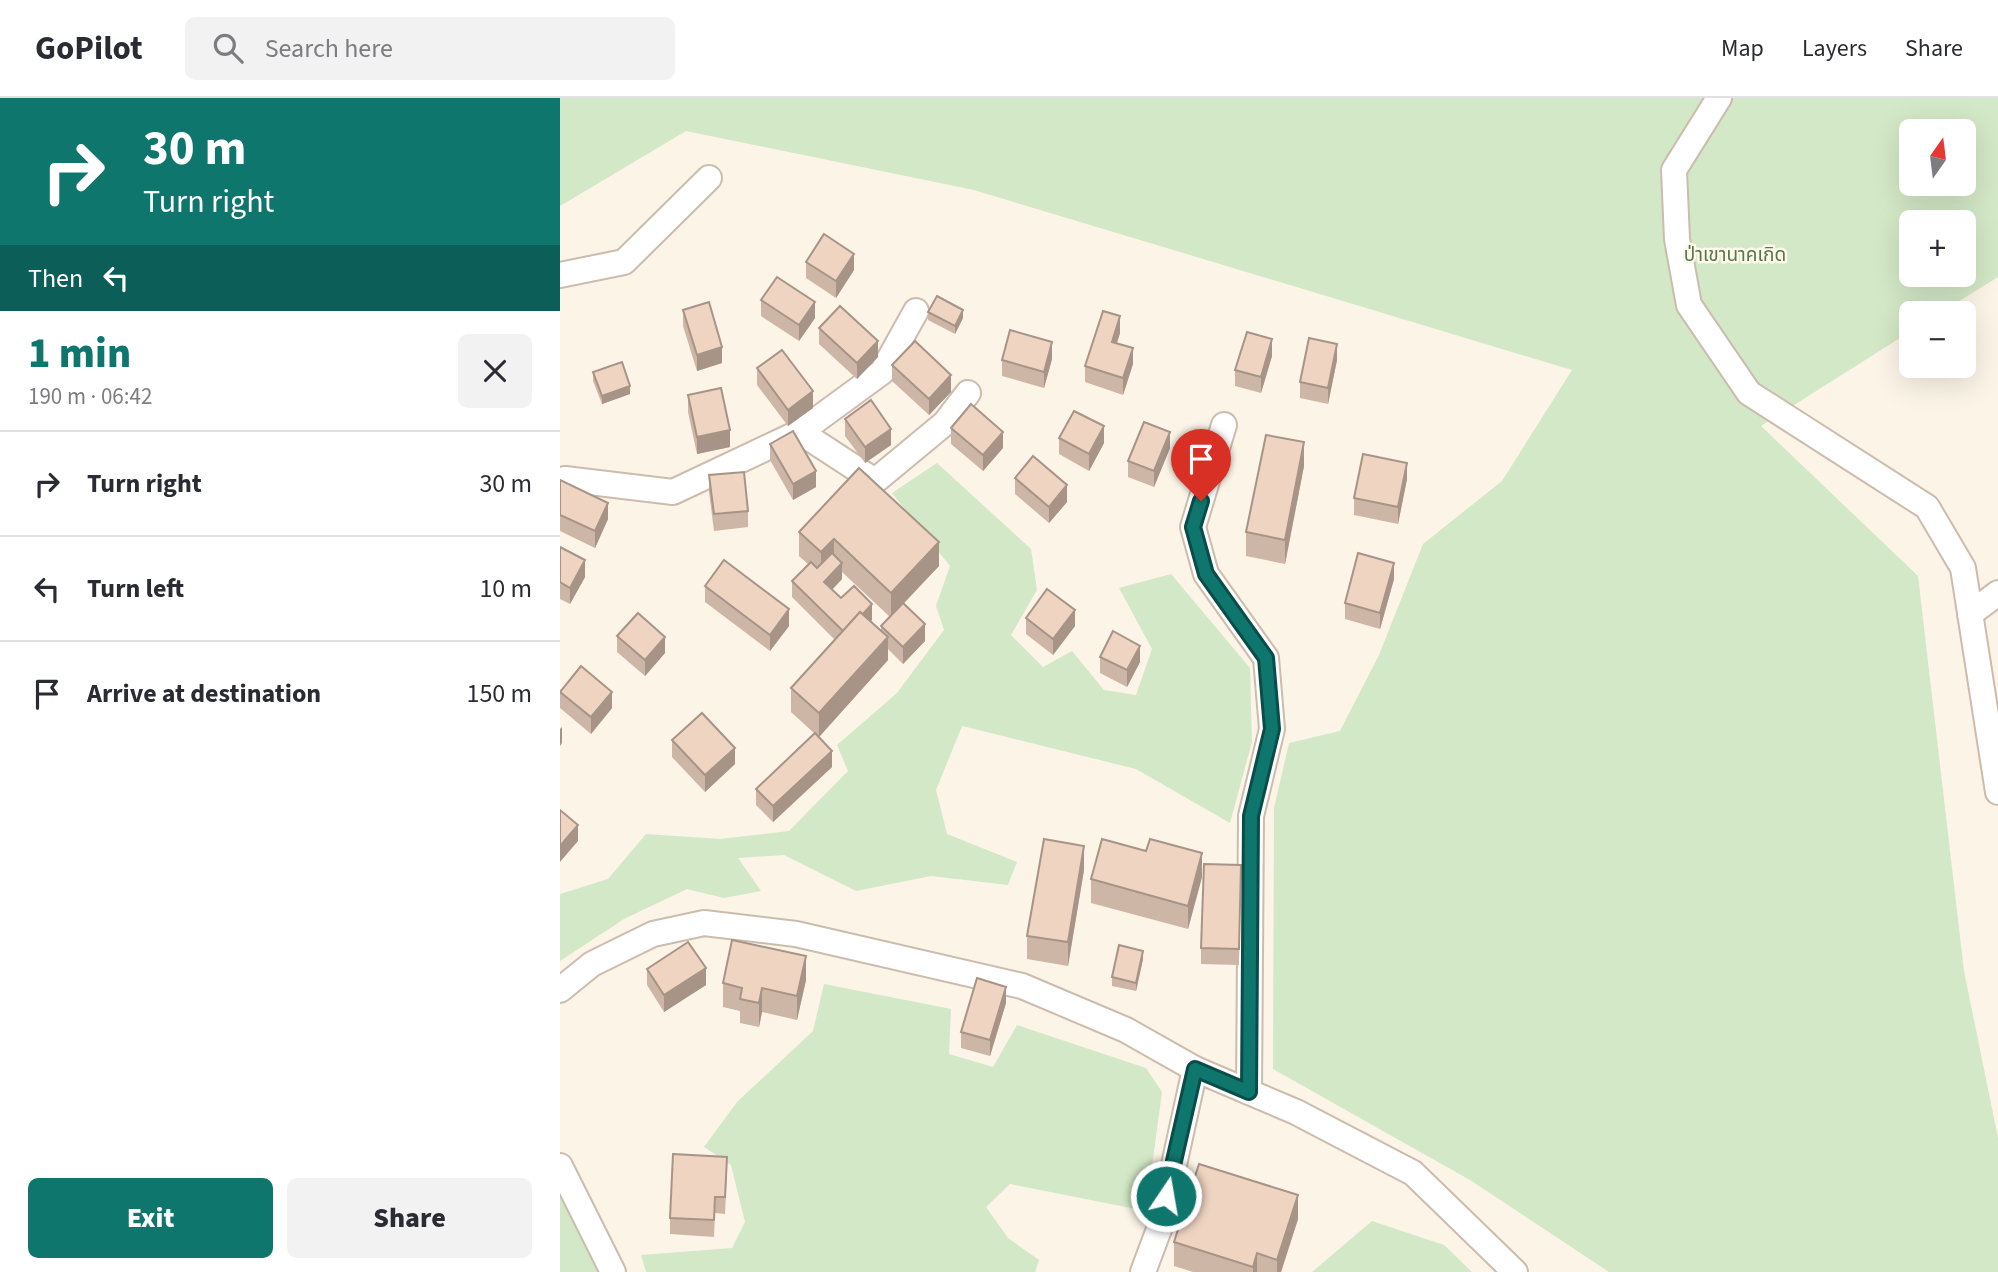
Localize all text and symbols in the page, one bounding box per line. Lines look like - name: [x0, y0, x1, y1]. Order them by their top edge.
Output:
- search box: [185, 17, 675, 80]
- text: GoPilot: [35, 25, 143, 72]
- icon: search: [209, 29, 247, 67]
- text: Search here: [265, 30, 393, 67]
- text: Map: [1721, 31, 1764, 66]
- text: Layers: [1802, 31, 1867, 66]
- text: Share: [1905, 31, 1963, 66]
- text: 30 m: [143, 114, 247, 184]
- north arrow: [1899, 119, 1976, 196]
- map controls: [1899, 119, 1976, 378]
- icon: right: [28, 126, 119, 217]
- text: Turn right: [143, 179, 274, 225]
- button: +: [1899, 210, 1976, 287]
- park label: ป่าเขานาคเกิด: [1684, 242, 1786, 269]
- icon: left: [97, 259, 135, 297]
- text: Then: [28, 260, 83, 297]
- button: −: [1899, 301, 1976, 378]
- text: 1 min: [28, 324, 131, 384]
- button: close: [458, 334, 532, 408]
- text: 190 m · 06:42: [28, 380, 152, 413]
- pin: [1171, 429, 1231, 501]
- icon: arrive: [1182, 440, 1220, 478]
- icon: right: [28, 465, 66, 503]
- text: Turn right: [87, 465, 202, 502]
- text: 30 m: [479, 465, 532, 502]
- icon: left: [28, 570, 66, 608]
- text: Turn left: [87, 570, 184, 607]
- text: 10 m: [479, 570, 532, 607]
- icon: arrive: [28, 675, 66, 713]
- text: Arrive at destination: [87, 675, 321, 712]
- text: 150 m: [466, 675, 532, 712]
- position arrow: [1129, 1159, 1203, 1233]
- button: Exit: [28, 1178, 273, 1258]
- button: Share: [287, 1178, 532, 1258]

